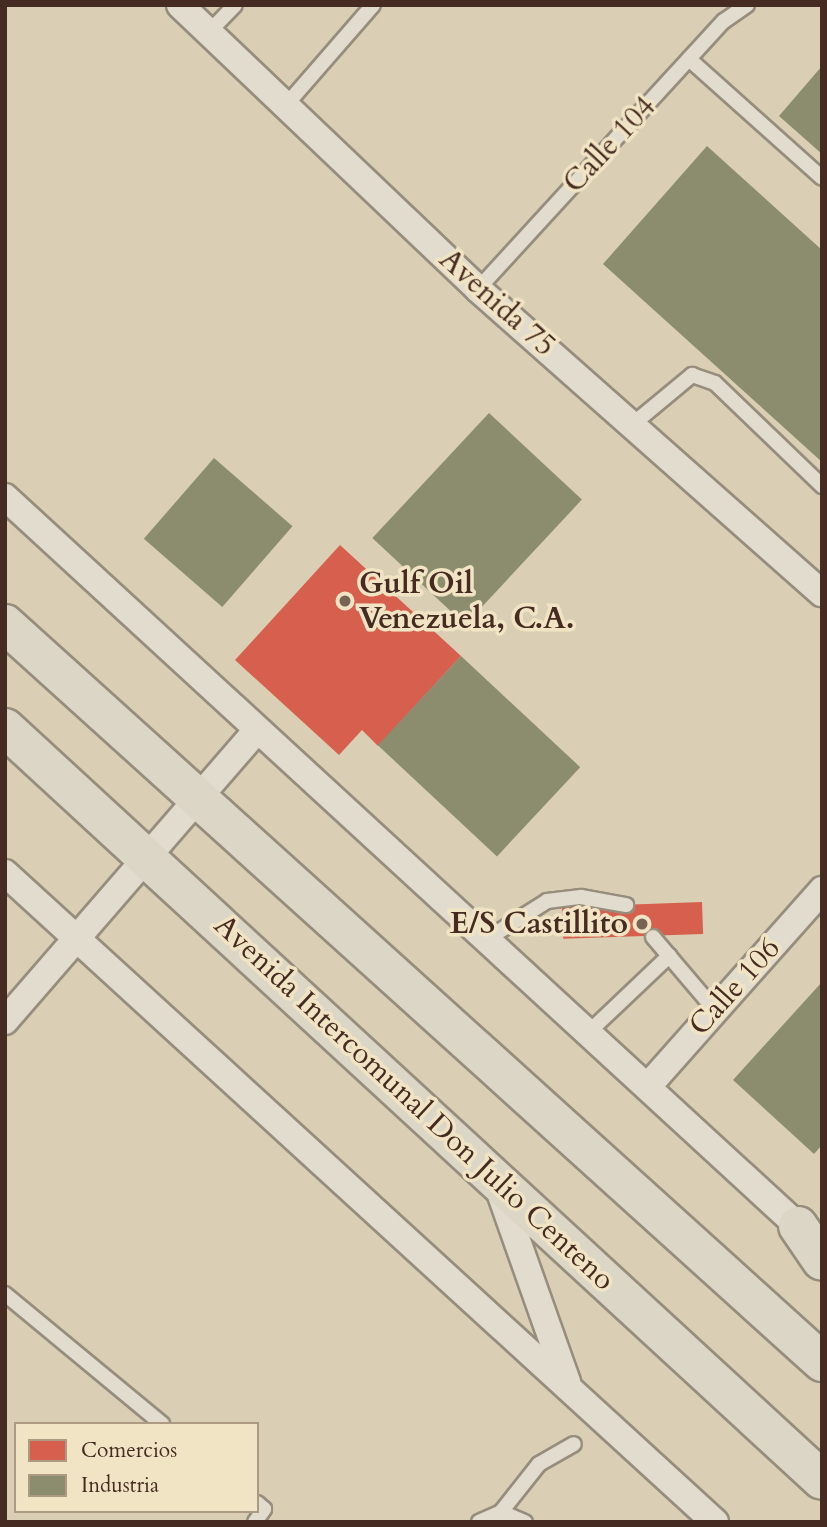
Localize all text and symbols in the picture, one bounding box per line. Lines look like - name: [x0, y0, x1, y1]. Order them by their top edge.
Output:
- street label: Calle 104: [556, 89, 664, 201]
- street label: Avenida 75: [432, 242, 562, 364]
- place label: Gulf Oil Venezuela, C.A.: [359, 566, 574, 636]
- marker: Gulf Oil Venezuela, C.A.: [337, 593, 353, 609]
- place label: E/S Castillito: [450, 906, 628, 942]
- street label: Avenida Intercomunal Don Julio Centeno: [206, 908, 622, 1298]
- marker: E/S Castillito: [634, 916, 650, 932]
- street label: Calle 106: [682, 931, 788, 1043]
- legend: [14, 1422, 259, 1513]
- text: Comercios: [81, 1436, 177, 1465]
- text: Industria: [81, 1471, 159, 1500]

